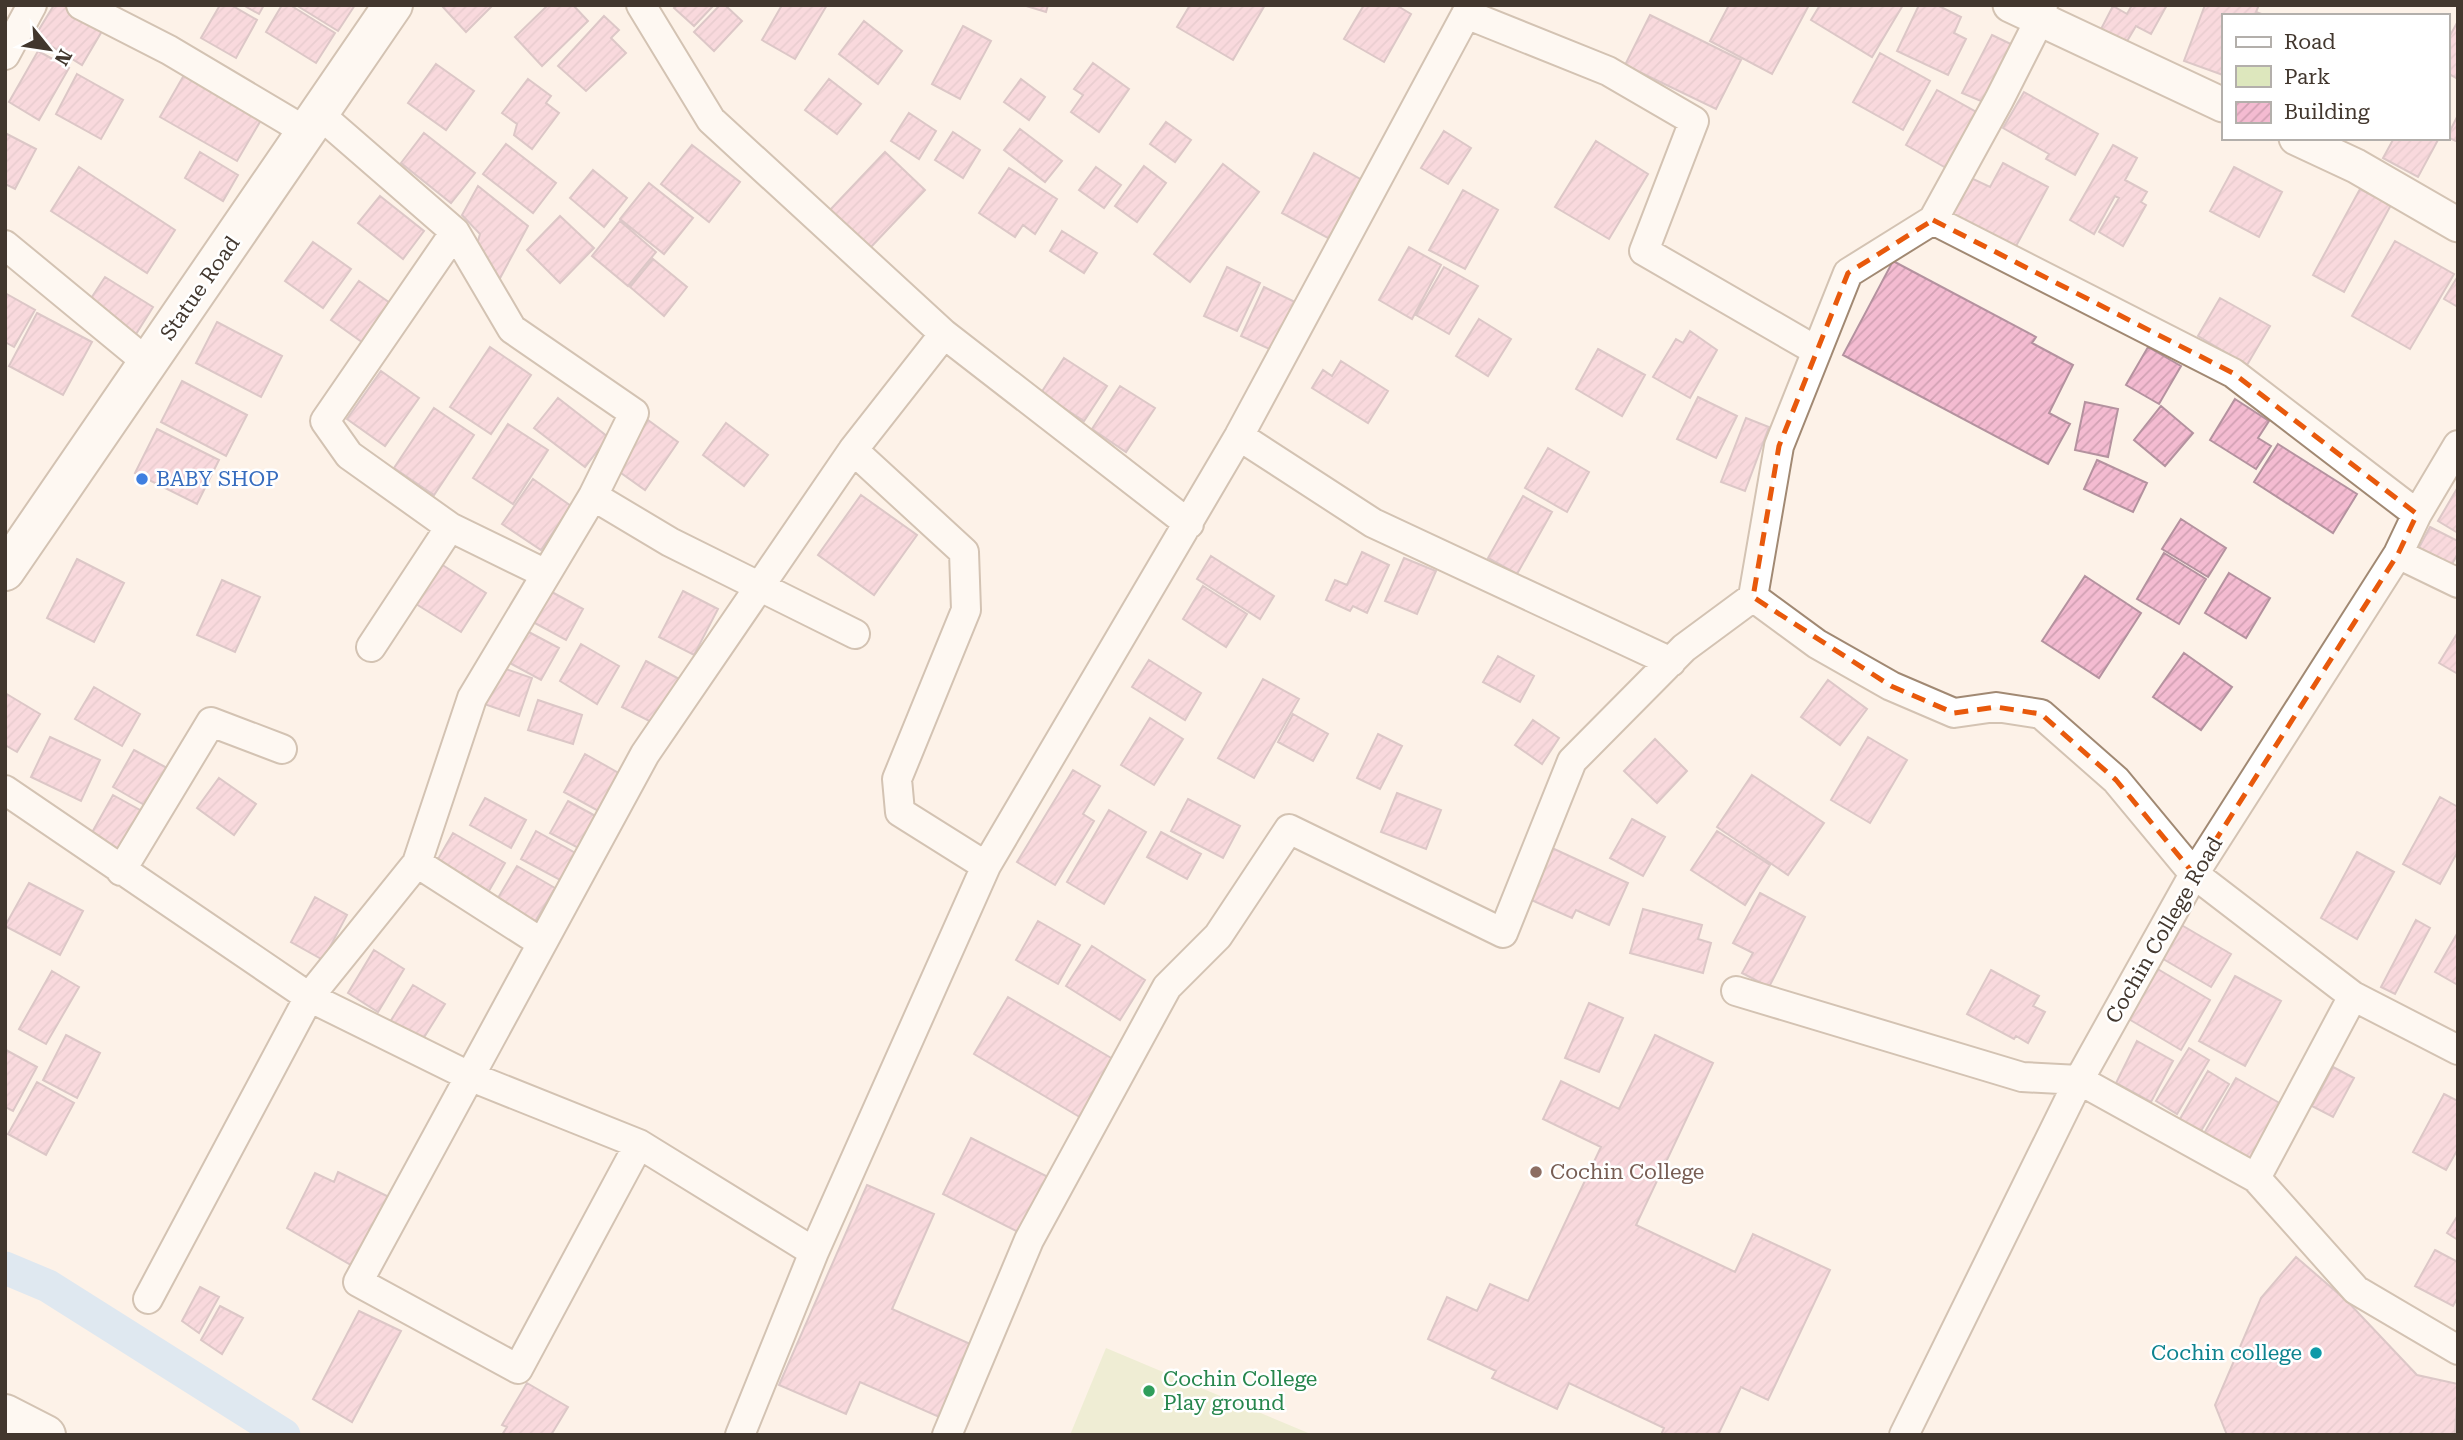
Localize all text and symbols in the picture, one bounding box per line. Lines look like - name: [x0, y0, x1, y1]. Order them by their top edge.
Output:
- north arrow: [14, 14, 84, 84]
- legend: [2222, 14, 2449, 140]
- text: Road: [2284, 30, 2336, 54]
- text: N: [49, 45, 77, 70]
- text: Park: [2284, 65, 2330, 89]
- text: Building: [2284, 100, 2370, 124]
- street label: Statue Road: [155, 231, 245, 345]
- place label: BABY SHOP: [156, 467, 279, 491]
- marker: BABY SHOP: [134, 471, 150, 487]
- street label: Cochin College Road: [2101, 832, 2227, 1027]
- place label: Cochin College: [1550, 1160, 1704, 1184]
- marker: Cochin College: [1528, 1164, 1544, 1180]
- place label: Cochin college: [2151, 1341, 2302, 1365]
- marker: Cochin college: [2308, 1345, 2324, 1361]
- place label: Cochin College Play ground: [1163, 1367, 1317, 1415]
- marker: Cochin College Play ground: [1141, 1383, 1157, 1399]

